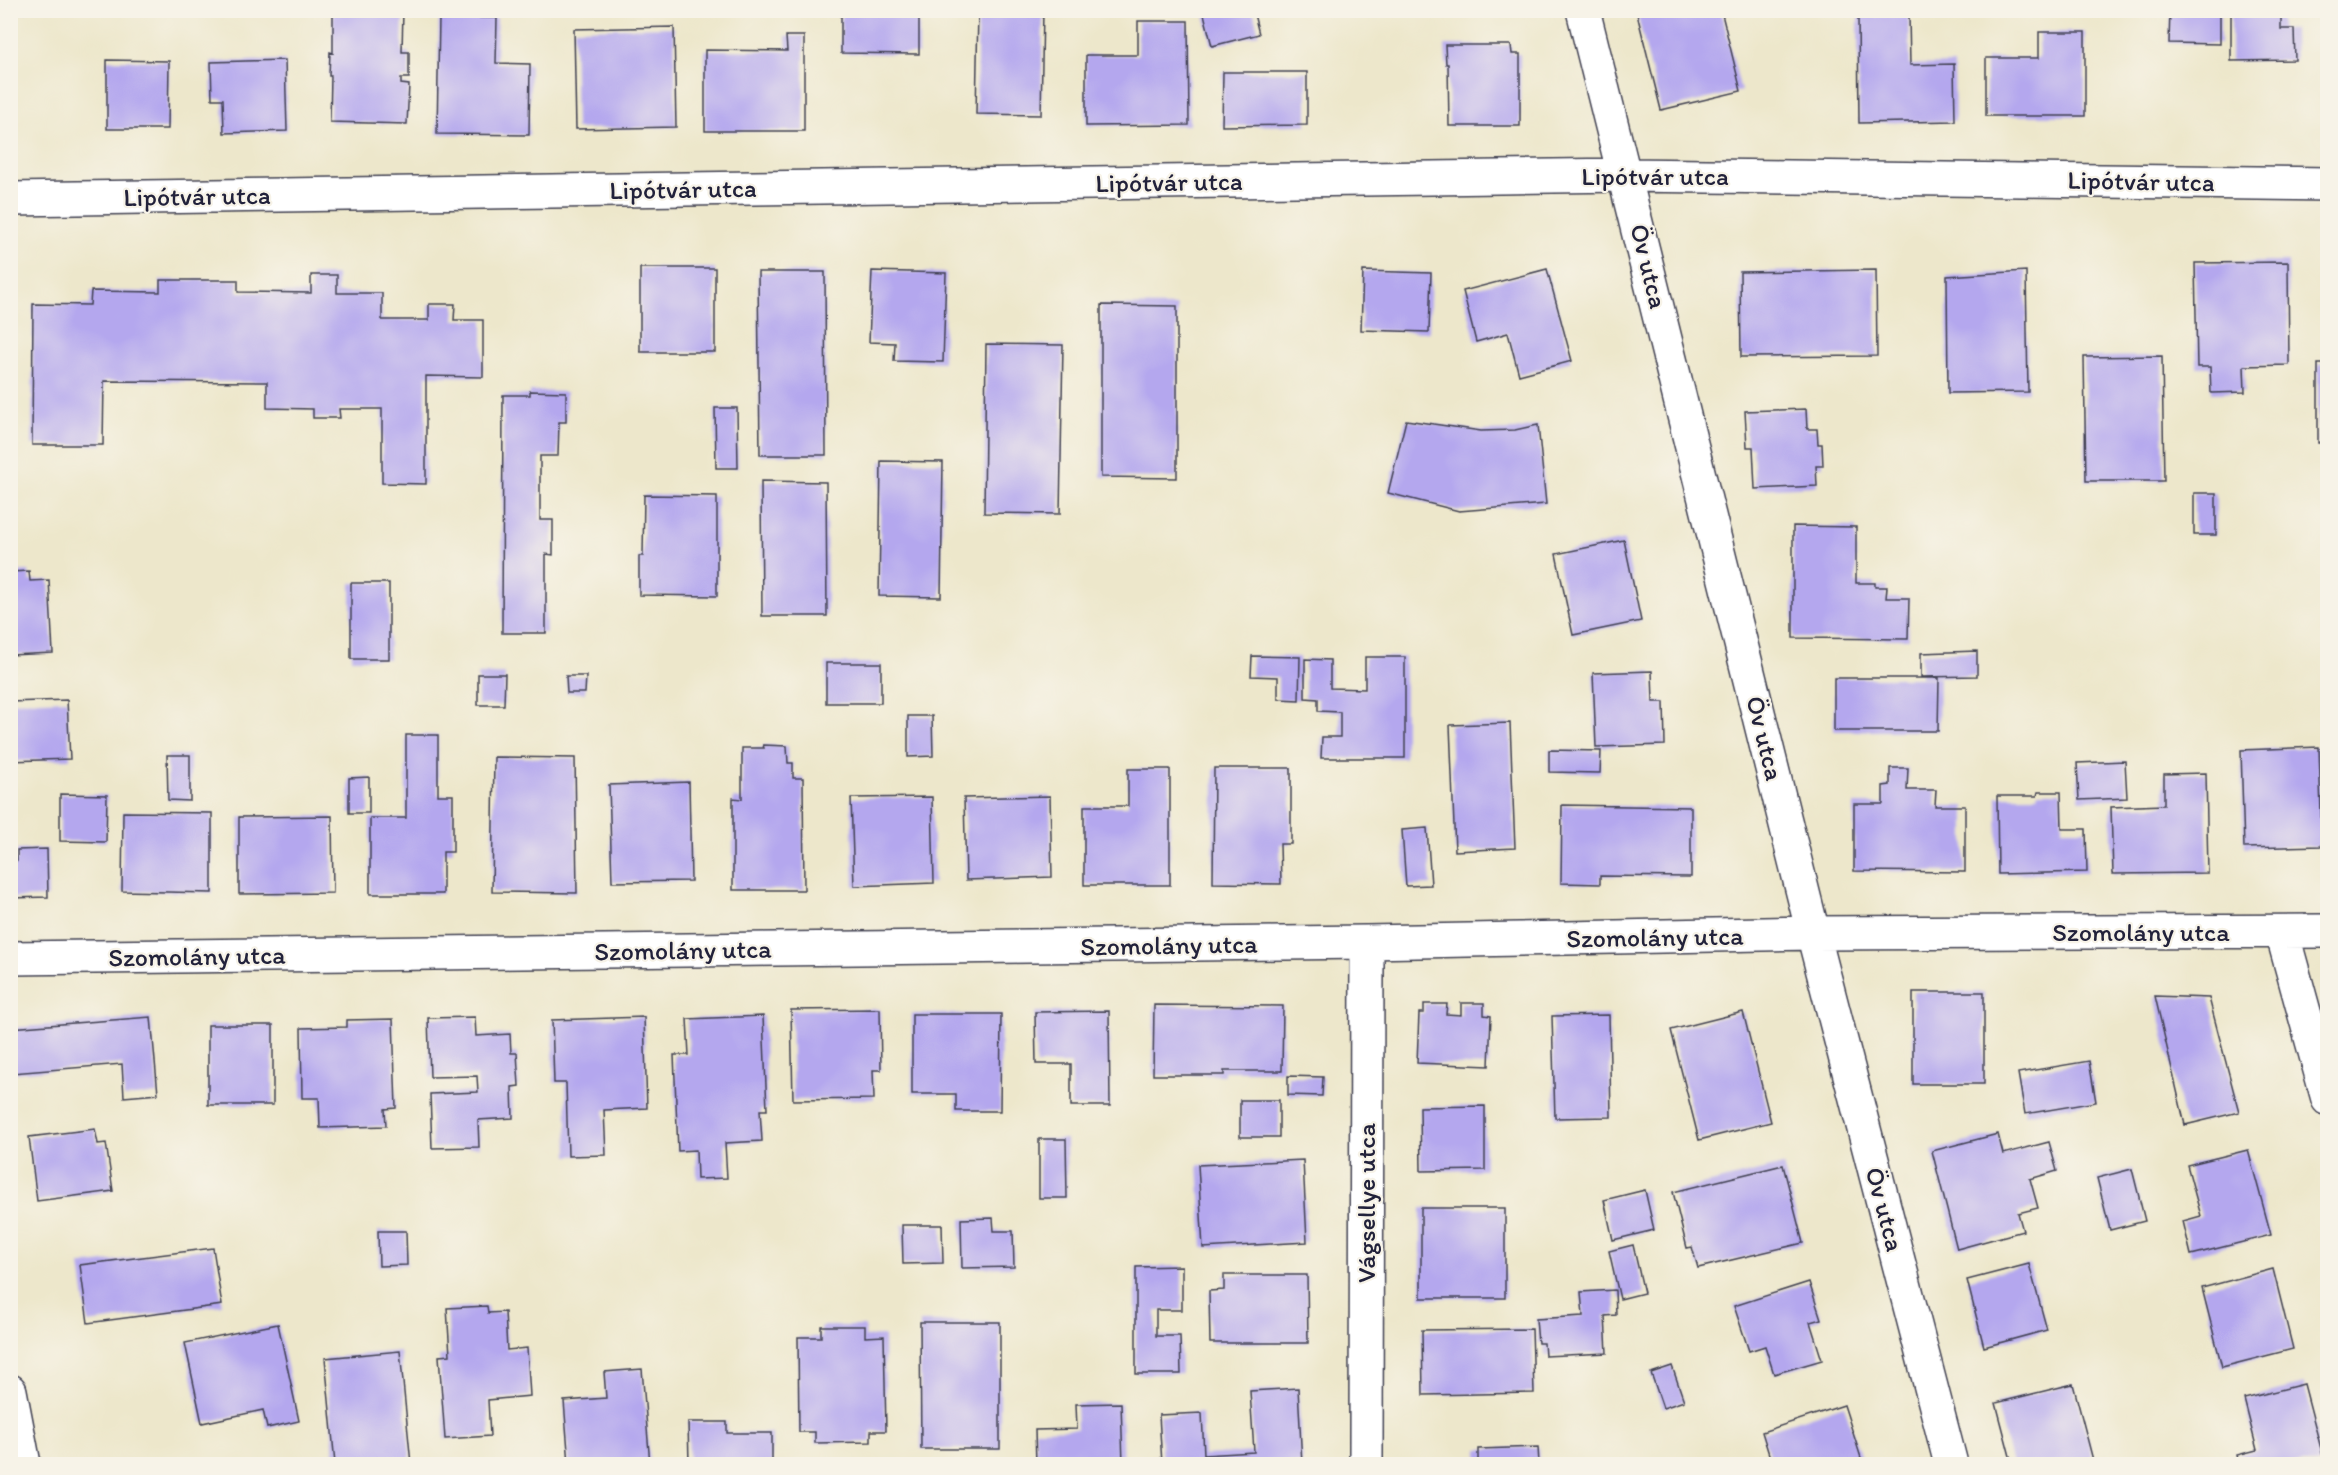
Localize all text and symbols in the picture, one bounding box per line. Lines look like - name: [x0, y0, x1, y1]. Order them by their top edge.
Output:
- street label: Lipótvár utca: [1581, 160, 1729, 192]
- street label: Lipótvár utca: [2067, 164, 2215, 198]
- street label: Lipótvár utca: [1095, 165, 1243, 199]
- street label: Lipótvár utca: [609, 172, 757, 206]
- street label: Lipótvár utca: [123, 179, 271, 213]
- street label: Öv utca: [1623, 220, 1675, 312]
- street label: Öv utca: [1739, 692, 1791, 784]
- street label: Szomolány utca: [2052, 916, 2230, 948]
- street label: Szomolány utca: [1566, 919, 1744, 955]
- street label: Szomolány utca: [1080, 927, 1258, 963]
- street label: Szomolány utca: [594, 932, 772, 968]
- street label: Szomolány utca: [108, 938, 286, 974]
- street label: Vágsellye utca: [1350, 1122, 1382, 1283]
- street label: Öv utca: [1858, 1163, 1912, 1255]

